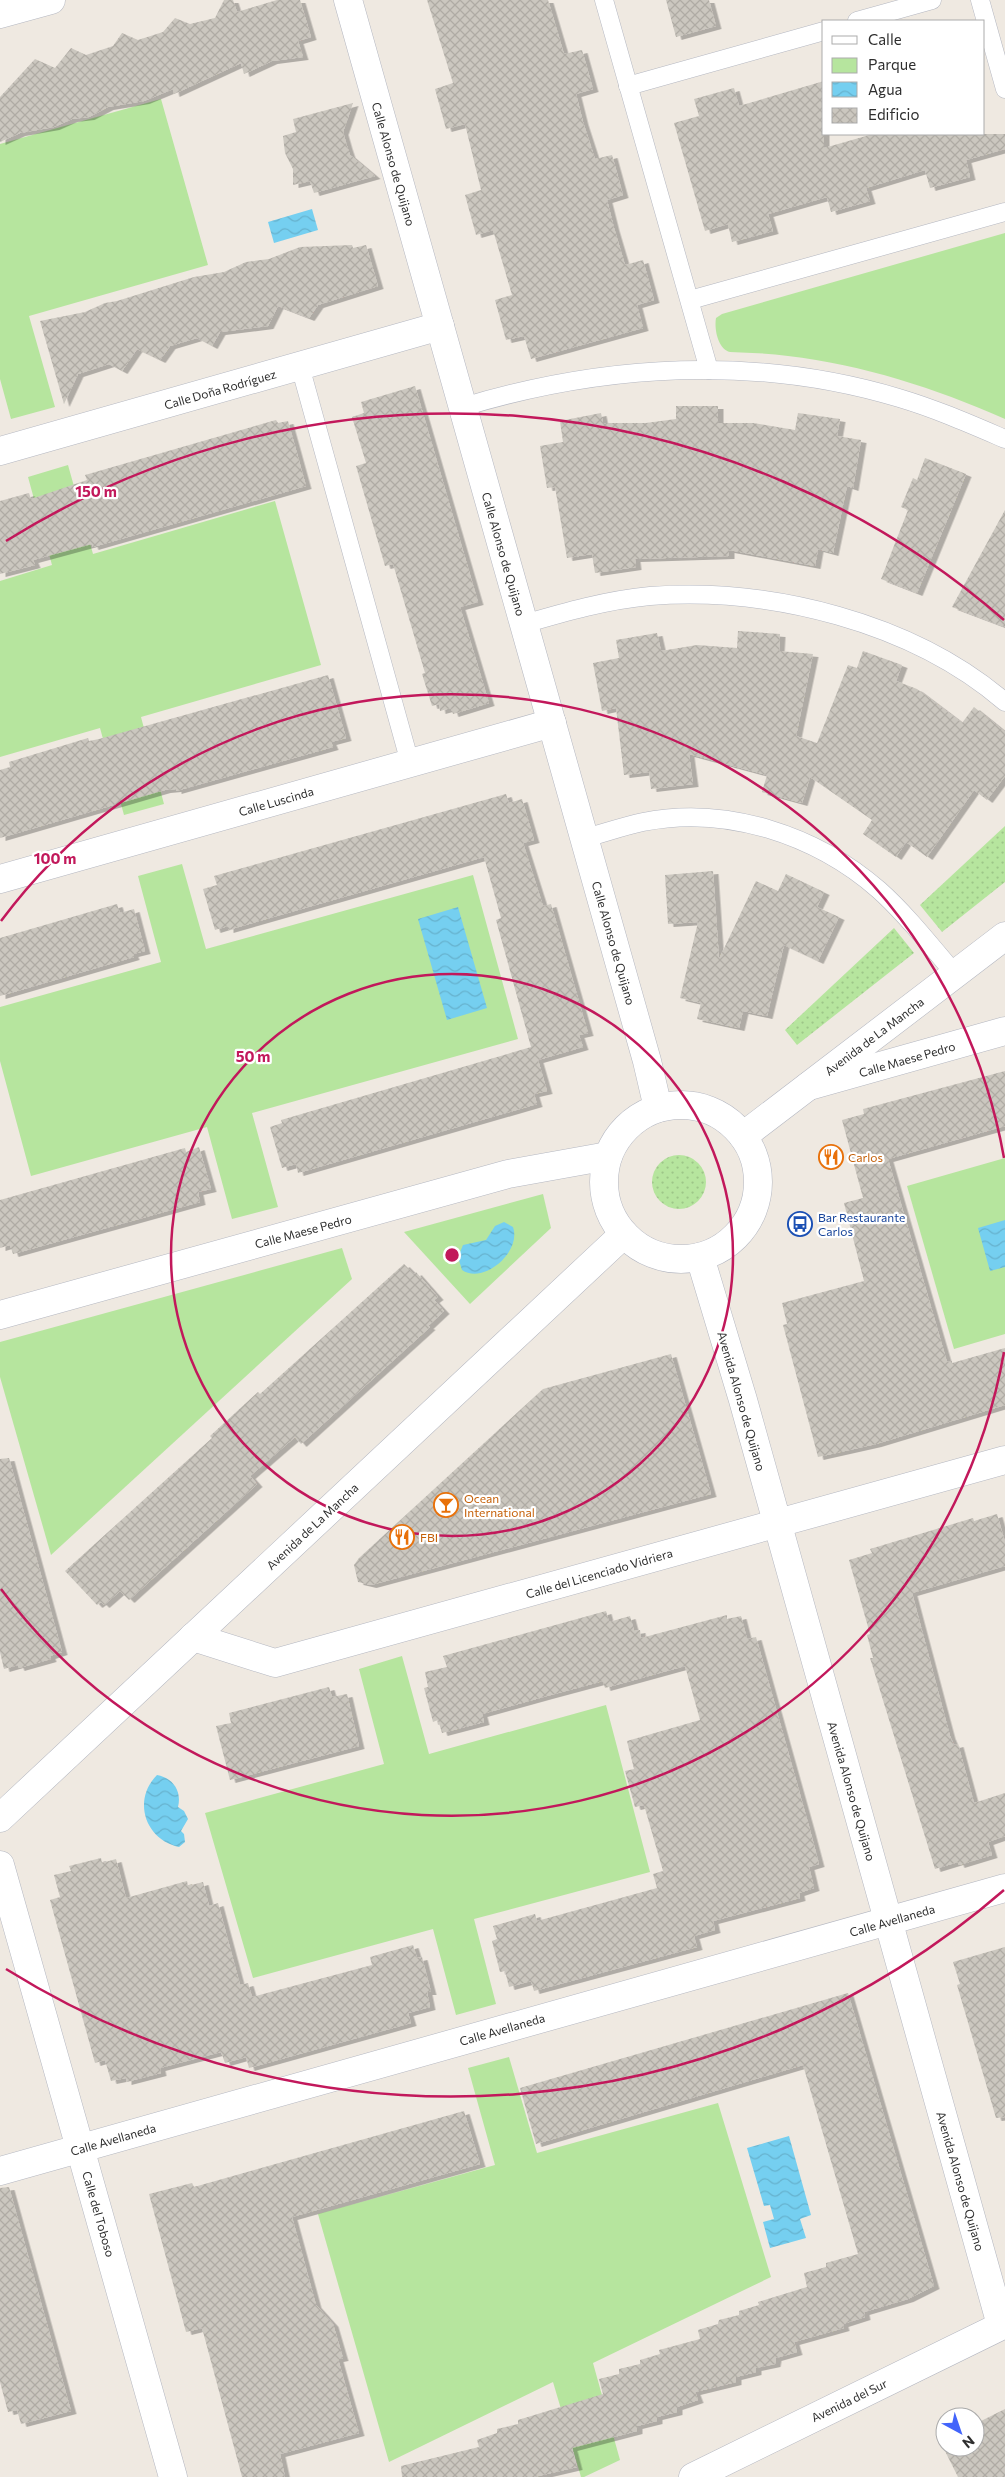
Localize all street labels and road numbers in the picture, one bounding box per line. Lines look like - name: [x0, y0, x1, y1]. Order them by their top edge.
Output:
- street label: Calle Alonso de Quijano: [370, 101, 418, 227]
- street label: Calle Doña Rodríguez: [162, 366, 278, 412]
- street label: Calle Alonso de Quijano: [480, 491, 528, 617]
- street label: Calle Luscinda: [237, 784, 315, 818]
- street label: Calle Alonso de Quijano: [590, 880, 638, 1006]
- street label: Avenida de La Mancha: [822, 994, 926, 1078]
- street label: Calle Maese Pedro: [857, 1039, 957, 1079]
- street label: Calle Maese Pedro: [253, 1211, 353, 1251]
- street label: Avenida Alonso de Quijano: [715, 1330, 769, 1472]
- street label: Avenida de La Mancha: [263, 1480, 361, 1572]
- street label: Calle del Licenciado Vidriera: [524, 1545, 674, 1601]
- street label: Avenida Alonso de Quijano: [825, 1720, 879, 1862]
- street label: Calle Avellaneda: [848, 1901, 936, 1939]
- street label: Calle Avellaneda: [458, 2010, 546, 2048]
- street label: Avenida Alonso de Quijano: [934, 2110, 988, 2252]
- street label: Calle Avellaneda: [69, 2120, 157, 2158]
- street label: Calle del Toboso: [80, 2170, 118, 2258]
- street label: Avenida del Sur: [809, 2375, 889, 2424]

